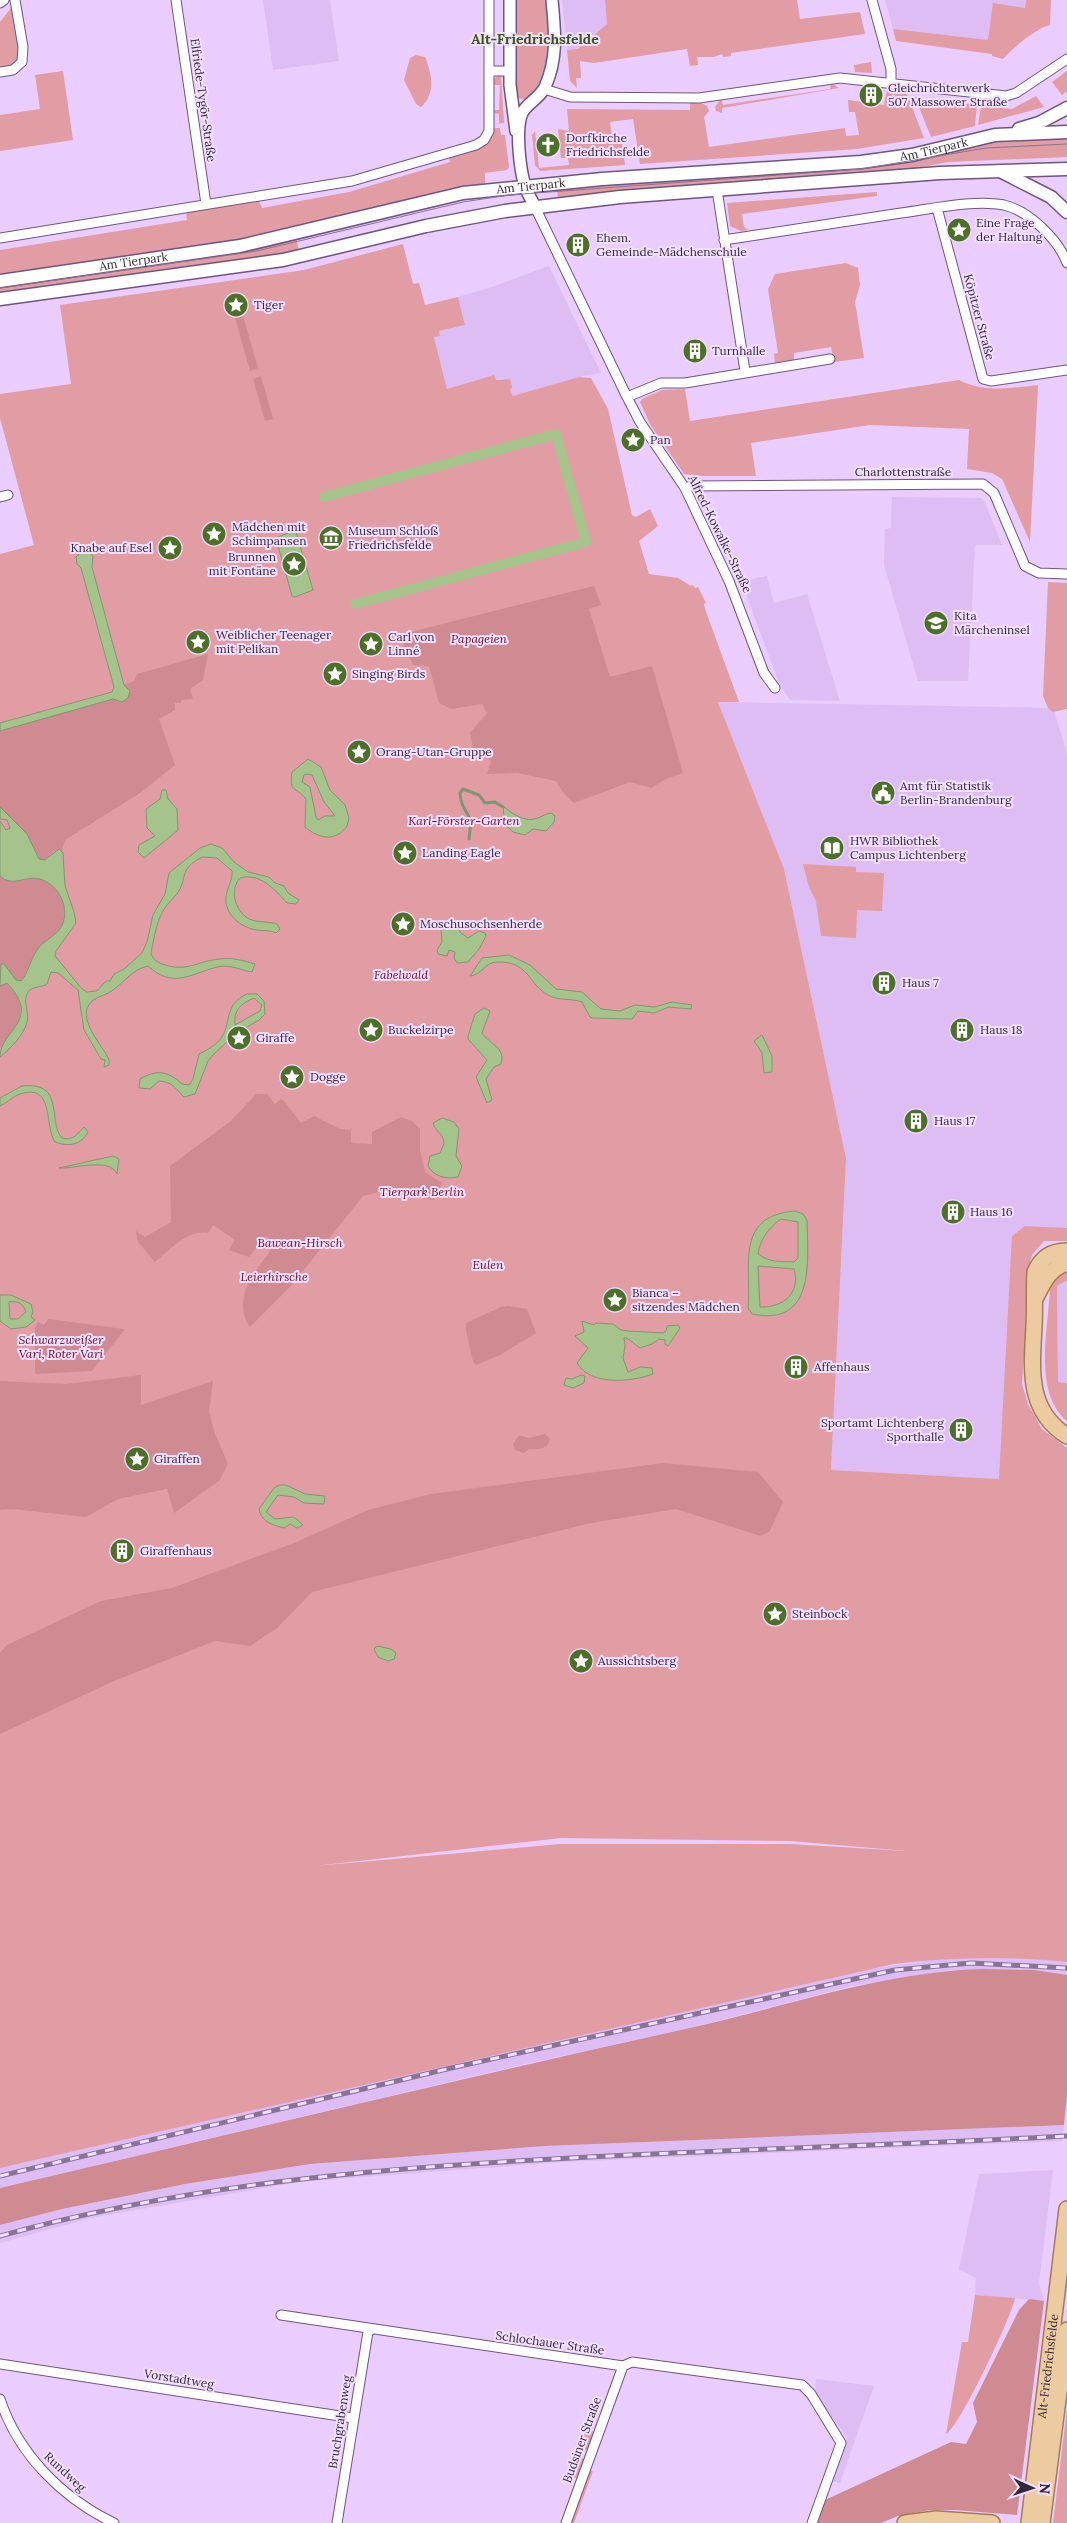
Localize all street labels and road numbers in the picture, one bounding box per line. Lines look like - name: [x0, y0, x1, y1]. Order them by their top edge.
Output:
- street label: Elfriede-Tygör-Straße: [187, 37, 220, 163]
- street label: Am Tierpark: [898, 134, 970, 164]
- street label: Am Tierpark: [495, 175, 567, 197]
- street label: Am Tierpark: [97, 249, 169, 274]
- street label: Köpitzer Straße: [961, 272, 998, 362]
- street label: Charlottenstraße: [855, 464, 952, 479]
- street label: Alfred-Kowalke-Straße: [685, 472, 756, 596]
- street label: Alt-Friedrichsfelde: [1034, 2313, 1061, 2420]
- street label: Schlochauer Straße: [495, 2327, 606, 2358]
- street label: Vorstadtweg: [142, 2365, 215, 2391]
- street label: Bruchgrabenweg: [325, 2374, 354, 2470]
- street label: Budsiner Straße: [559, 2394, 604, 2485]
- street label: Rundweg: [41, 2449, 90, 2495]

